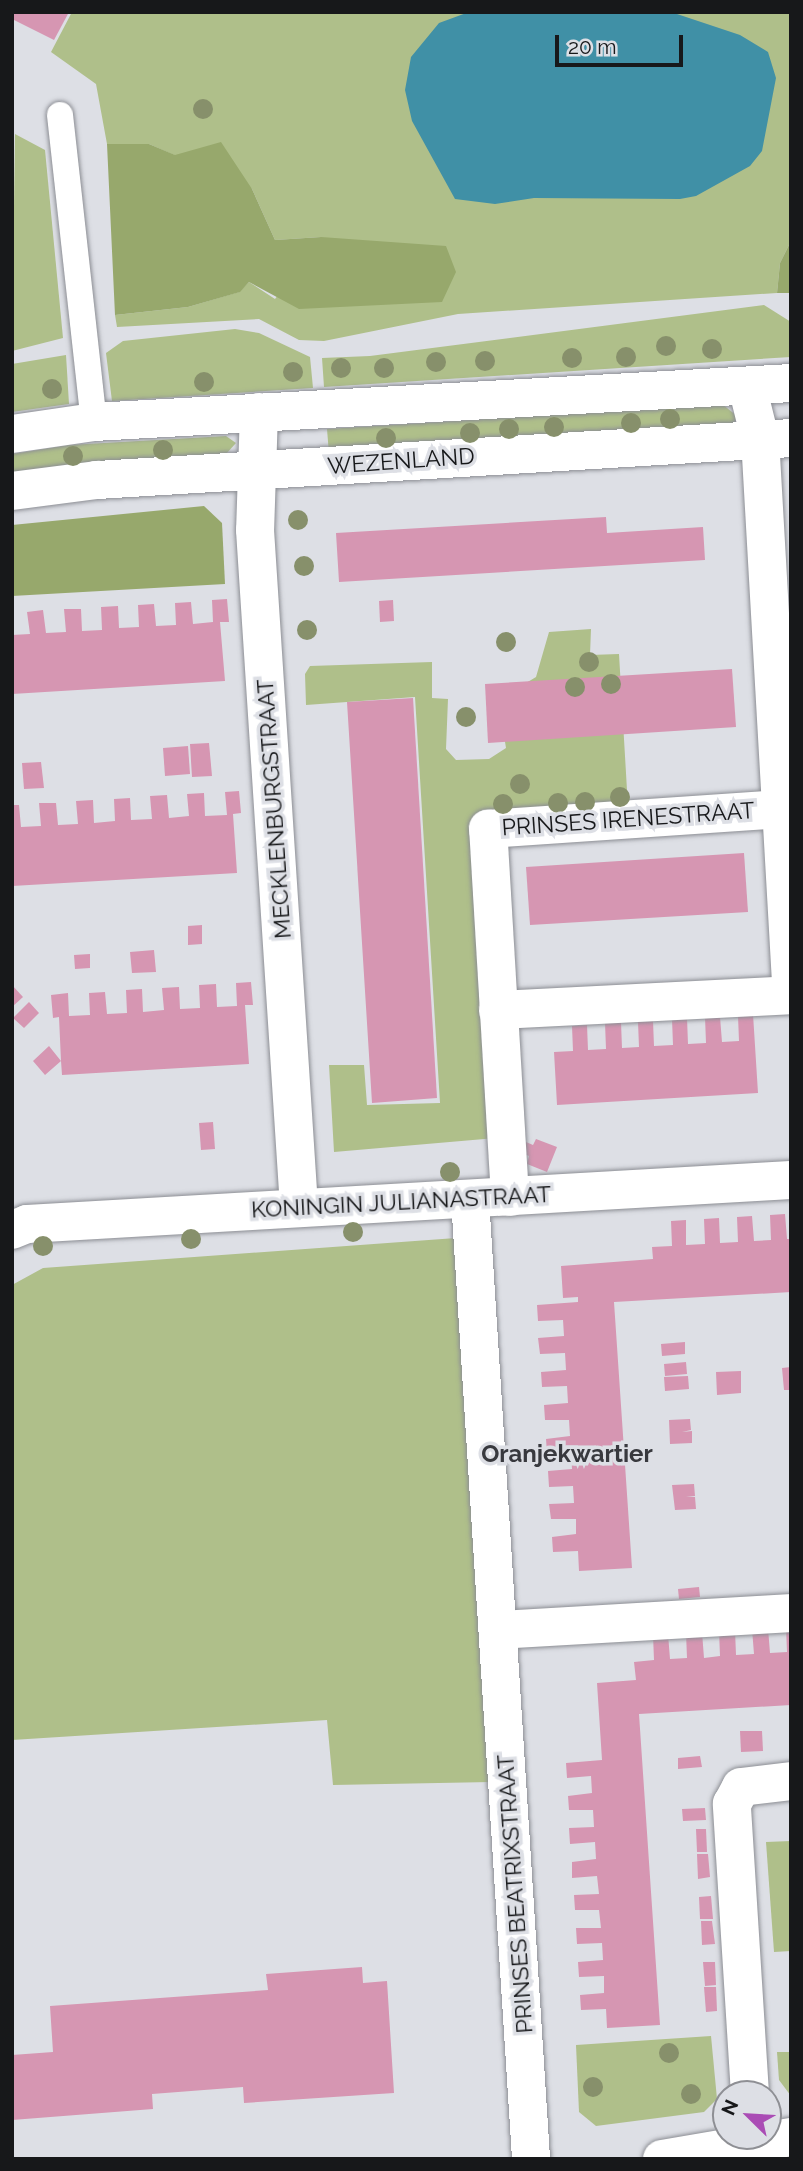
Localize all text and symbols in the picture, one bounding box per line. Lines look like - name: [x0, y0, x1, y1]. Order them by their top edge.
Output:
- scale bar: [558, 21, 686, 65]
- text: 20 m: [568, 34, 616, 59]
- street label: WEZENLAND: [326, 442, 476, 480]
- street label: MECKLENBURGSTRAAT: [251, 678, 297, 940]
- street label: PRINSES IRENESTRAAT: [501, 796, 755, 842]
- street label: KONINGIN JULIANASTRAAT: [250, 1180, 552, 1224]
- district label: Oranjekwartier: [481, 1440, 653, 1468]
- street label: PRINSES BEATRIXSTRAAT: [491, 1754, 539, 2034]
- north arrow: [712, 2080, 782, 2150]
- text: N: [717, 2096, 743, 2118]

